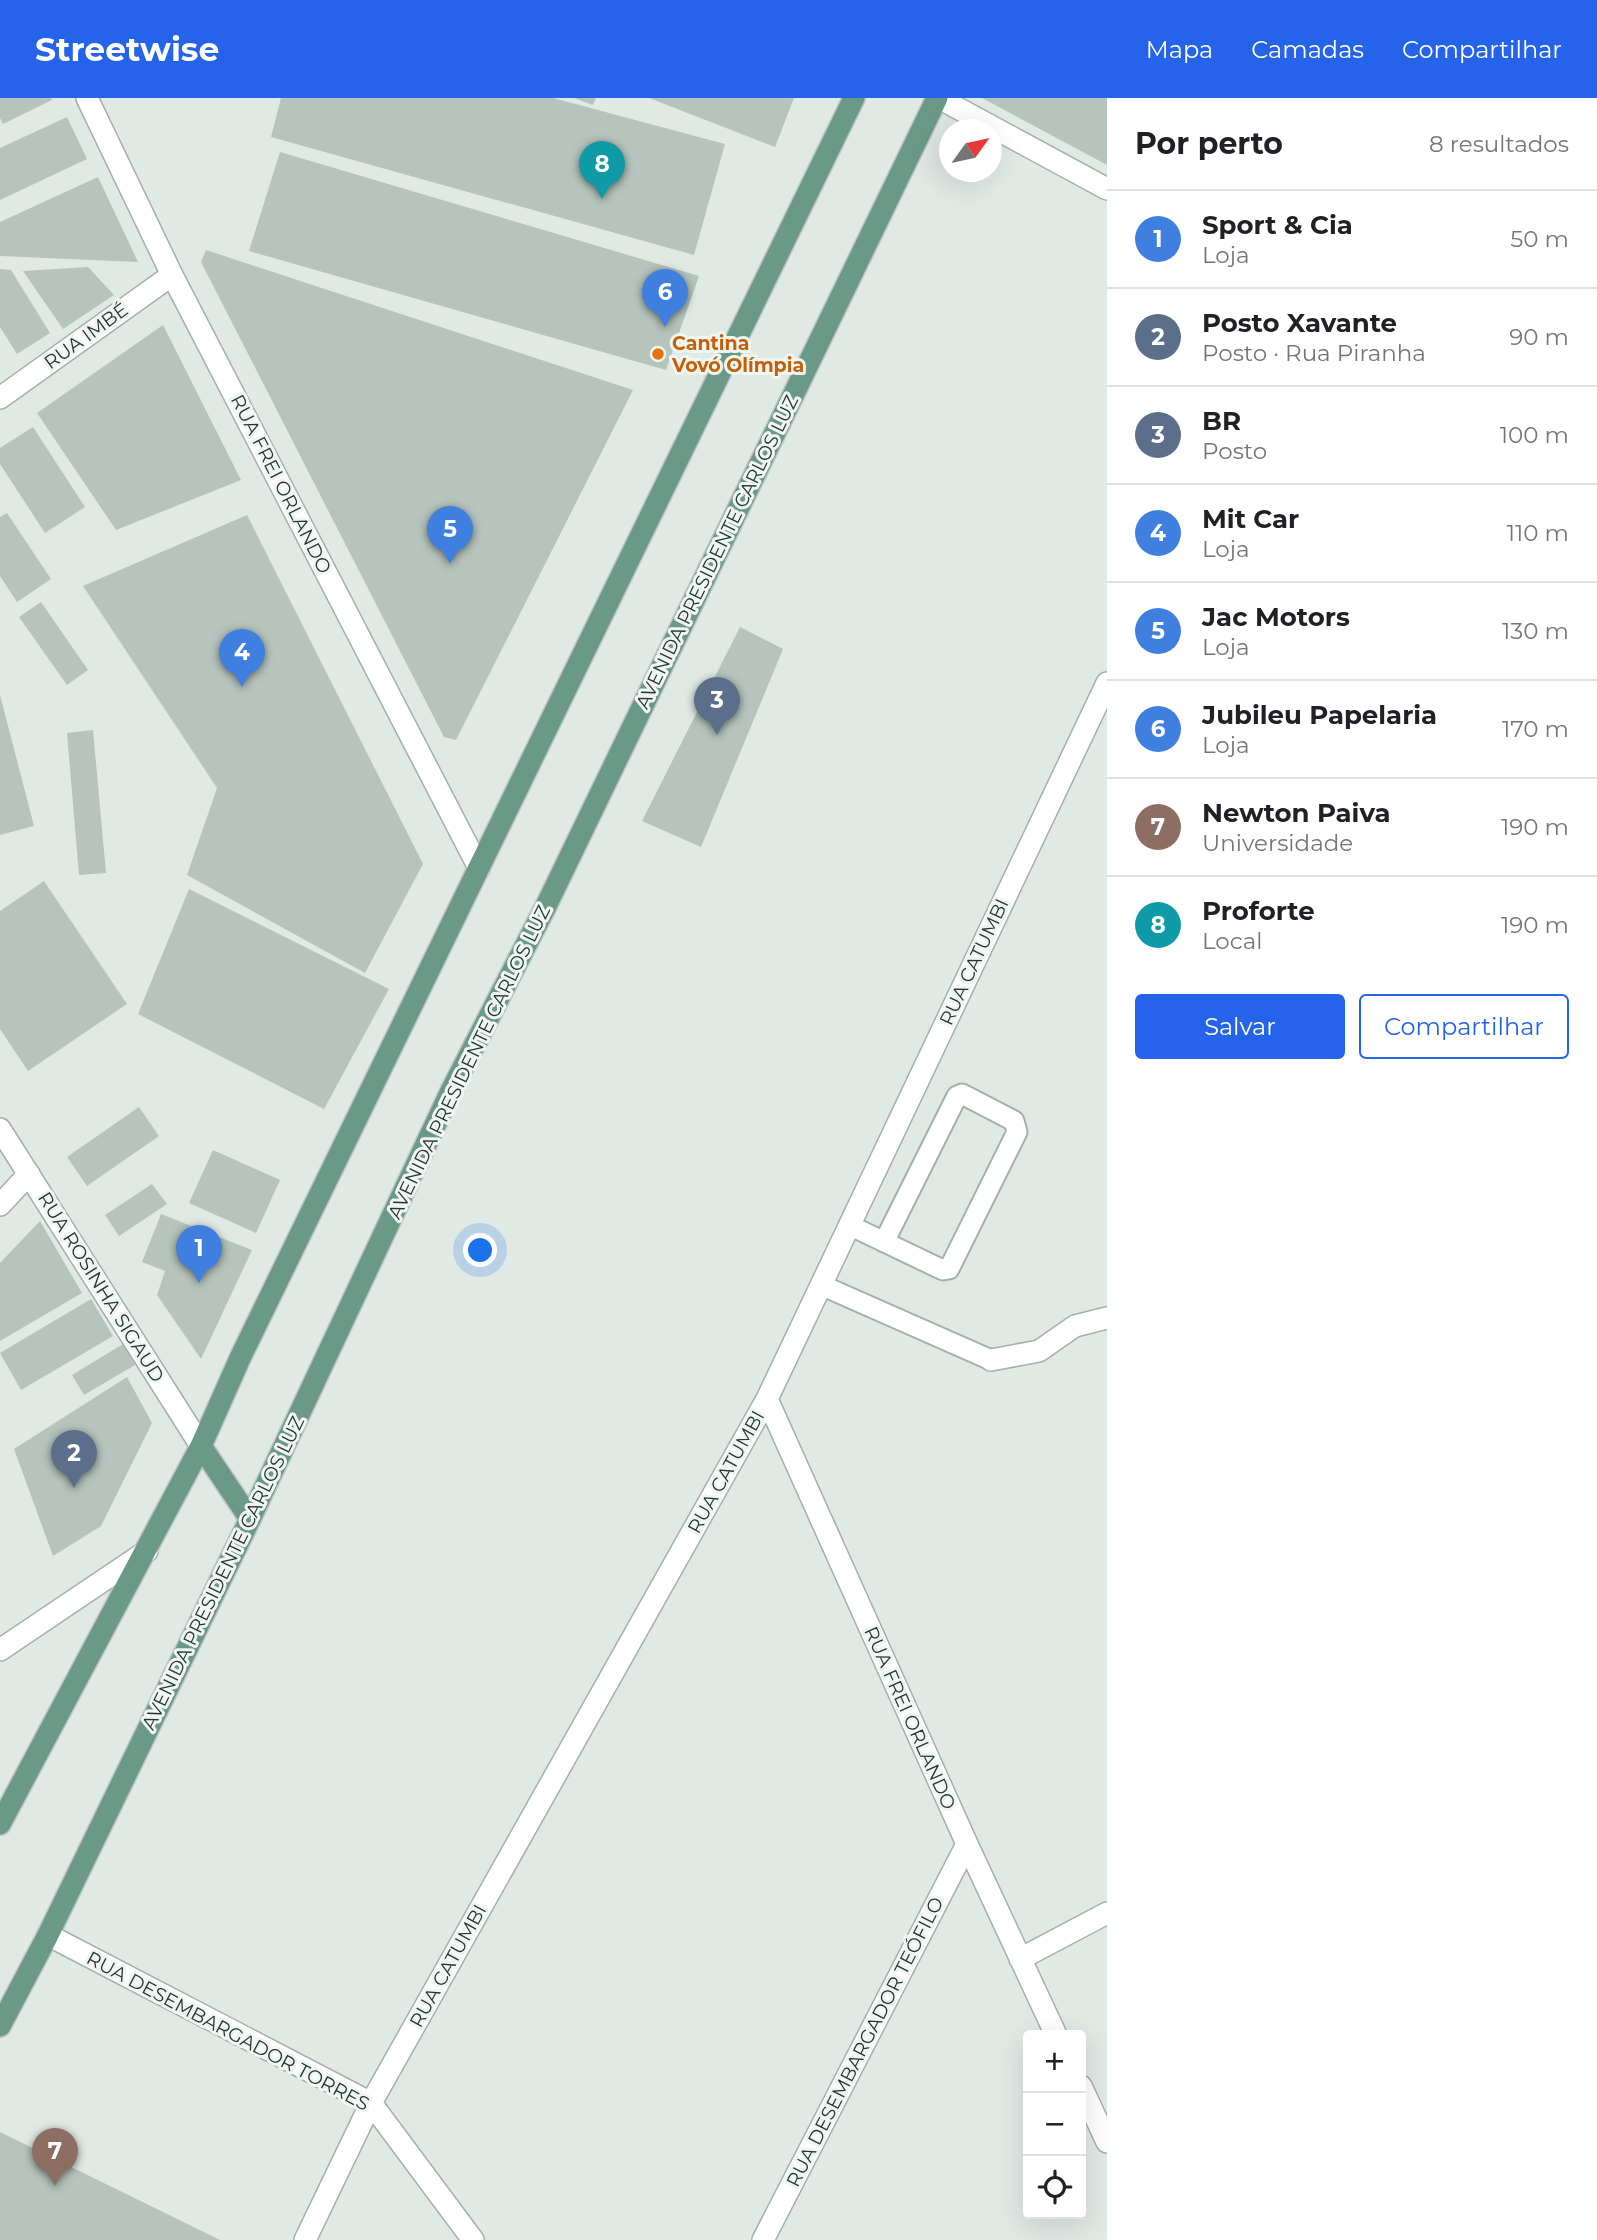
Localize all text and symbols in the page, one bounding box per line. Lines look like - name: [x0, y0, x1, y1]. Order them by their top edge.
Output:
- text: Streetwise: [35, 29, 219, 69]
- text: Mapa: [1146, 35, 1213, 64]
- text: Camadas: [1251, 35, 1364, 64]
- text: Compartilhar: [1402, 35, 1562, 64]
- north arrow: [939, 119, 1002, 182]
- text: Por perto: [1135, 125, 1283, 162]
- text: 8 resultados: [1429, 130, 1569, 158]
- pin: 8: [579, 141, 625, 199]
- text: Sport & Cia: [1202, 209, 1353, 241]
- text: 1: [1153, 225, 1163, 253]
- text: 50 m: [1510, 225, 1569, 253]
- text: Loja: [1202, 241, 1250, 269]
- pin: 6: [642, 269, 688, 327]
- street label: RUA IMBÉ: [40, 298, 132, 374]
- text: Posto Xavante: [1202, 307, 1397, 339]
- text: 2: [1151, 323, 1165, 351]
- text: 90 m: [1509, 323, 1569, 351]
- place label: Cantina Vovó Olímpia: [671, 332, 804, 377]
- text: Posto · Rua Piranha: [1202, 339, 1426, 367]
- marker: Cantina Vovó Olímpia: [650, 346, 666, 362]
- street label: RUA FREI ORLANDO: [226, 391, 336, 577]
- street label: AVENIDA PRESIDENTE CARLOS LUZ: [631, 391, 803, 713]
- text: BR: [1202, 405, 1241, 437]
- text: 3: [1151, 421, 1165, 449]
- text: 100 m: [1500, 421, 1569, 449]
- text: Posto: [1202, 437, 1267, 465]
- text: Mit Car: [1202, 503, 1299, 535]
- pin: 5: [427, 506, 473, 564]
- text: 4: [1150, 519, 1166, 547]
- text: 110 m: [1507, 519, 1569, 547]
- text: Loja: [1202, 535, 1250, 563]
- text: Jac Motors: [1202, 601, 1350, 633]
- text: 5: [1151, 617, 1165, 645]
- text: 130 m: [1502, 617, 1569, 645]
- pin: 4: [219, 629, 265, 687]
- text: Loja: [1202, 633, 1250, 661]
- pin: 3: [694, 677, 740, 735]
- text: Jubileu Papelaria: [1202, 699, 1437, 731]
- text: 6: [1151, 715, 1165, 743]
- text: 170 m: [1502, 715, 1569, 743]
- text: Loja: [1202, 731, 1250, 759]
- text: Newton Paiva: [1202, 797, 1390, 829]
- text: 7: [1151, 813, 1165, 841]
- text: 190 m: [1501, 813, 1569, 841]
- text: Universidade: [1202, 829, 1353, 857]
- street label: RUA CATUMBI: [935, 895, 1013, 1029]
- text: Proforte: [1202, 895, 1315, 927]
- street label: AVENIDA PRESIDENTE CARLOS LUZ: [383, 901, 555, 1223]
- text: 8: [1150, 911, 1166, 939]
- text: 190 m: [1501, 911, 1569, 939]
- text: Local: [1202, 927, 1263, 955]
- button: Salvar: [1135, 994, 1345, 1059]
- button: Compartilhar: [1359, 994, 1569, 1059]
- street label: RUA ROSINHA SIGAUD: [33, 1188, 169, 1386]
- pin: 1: [176, 1225, 222, 1283]
- your location: [463, 1233, 497, 1267]
- street label: RUA CATUMBI: [683, 1406, 769, 1538]
- street label: AVENIDA PRESIDENTE CARLOS LUZ: [137, 1412, 309, 1734]
- pin: 2: [51, 1430, 97, 1488]
- street label: RUA FREI ORLANDO: [859, 1623, 961, 1813]
- street label: RUA DESEMBARGADOR TEÓFILO: [782, 1893, 948, 2191]
- street label: RUA CATUMBI: [405, 1900, 491, 2032]
- street label: RUA DESEMBARGADOR TORRES: [83, 1946, 373, 2116]
- map controls: [1023, 2030, 1086, 2219]
- button: +: [1023, 2030, 1086, 2093]
- button: −: [1023, 2093, 1086, 2156]
- pin: 7: [32, 2128, 78, 2186]
- button: locate: [1023, 2156, 1086, 2219]

